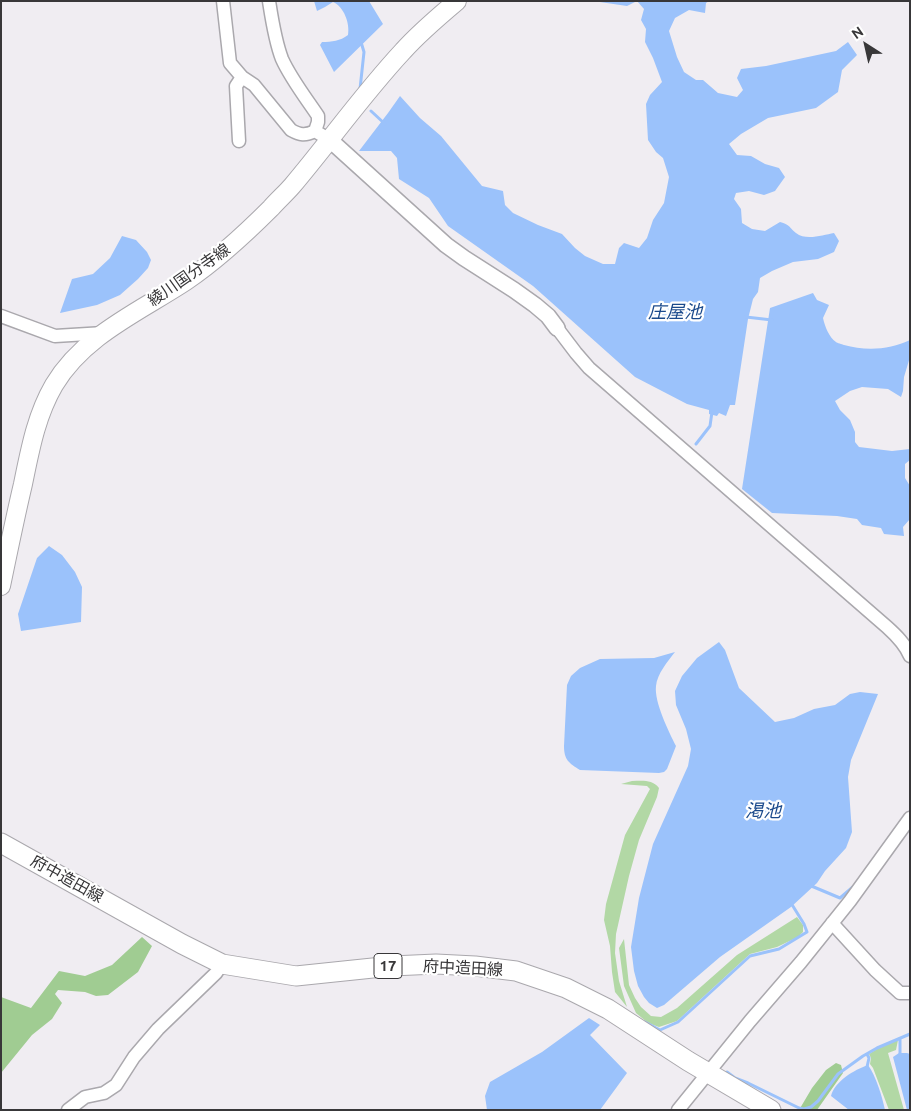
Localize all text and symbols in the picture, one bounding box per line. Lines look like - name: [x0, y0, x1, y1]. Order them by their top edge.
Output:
- north arrow: [841, 20, 891, 70]
- text: N: [849, 23, 866, 42]
- street label: 綾川国分寺線: [144, 240, 234, 310]
- water label: 庄屋池: [648, 301, 702, 323]
- water label: 渇池: [745, 800, 781, 822]
- street label: 府中造田線: [27, 851, 107, 907]
- road number: 17: [374, 954, 402, 978]
- street label: 府中造田線: [423, 956, 503, 980]

